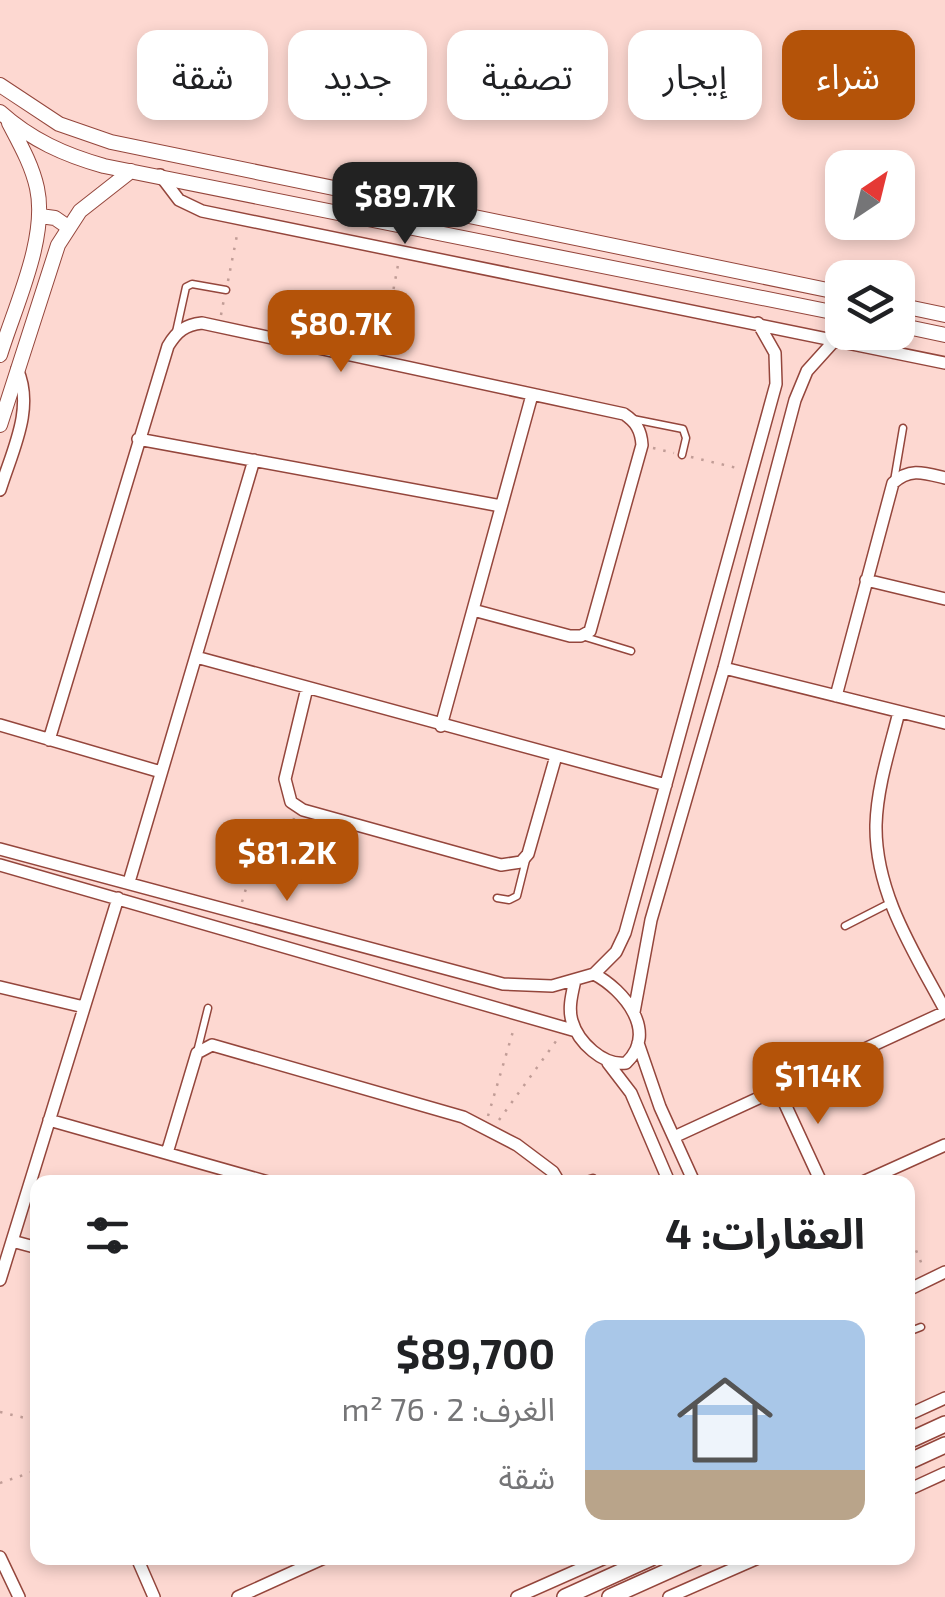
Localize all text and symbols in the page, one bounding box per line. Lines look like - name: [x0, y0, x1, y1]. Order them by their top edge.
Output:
- chip: شقة: [137, 30, 268, 120]
- chip: جديد: [288, 30, 427, 120]
- chip: تصفية: [447, 30, 608, 120]
- chip: إيجار: [628, 30, 762, 120]
- chip: شراء: [782, 30, 915, 120]
- north arrow: [825, 150, 915, 240]
- map controls: [825, 150, 915, 350]
- pin: $89.7K: [324, 162, 486, 247]
- text: $89.7K: [354, 175, 456, 213]
- button: layers: [825, 260, 915, 350]
- pin: $80.7K: [260, 290, 422, 375]
- text: $80.7K: [290, 303, 392, 341]
- pin: $81.2K: [206, 819, 368, 904]
- text: $81.2K: [237, 832, 337, 870]
- pin: $114K: [748, 1042, 888, 1127]
- text: $114K: [775, 1055, 861, 1093]
- text: العقارات: 4: [665, 1207, 865, 1257]
- icon: filters: [80, 1208, 135, 1263]
- text: $89,700: [396, 1327, 555, 1377]
- icon: home: [665, 1360, 785, 1480]
- text: الغرف: 2 · 76 m²: [342, 1389, 555, 1427]
- text: شقة: [499, 1457, 555, 1495]

